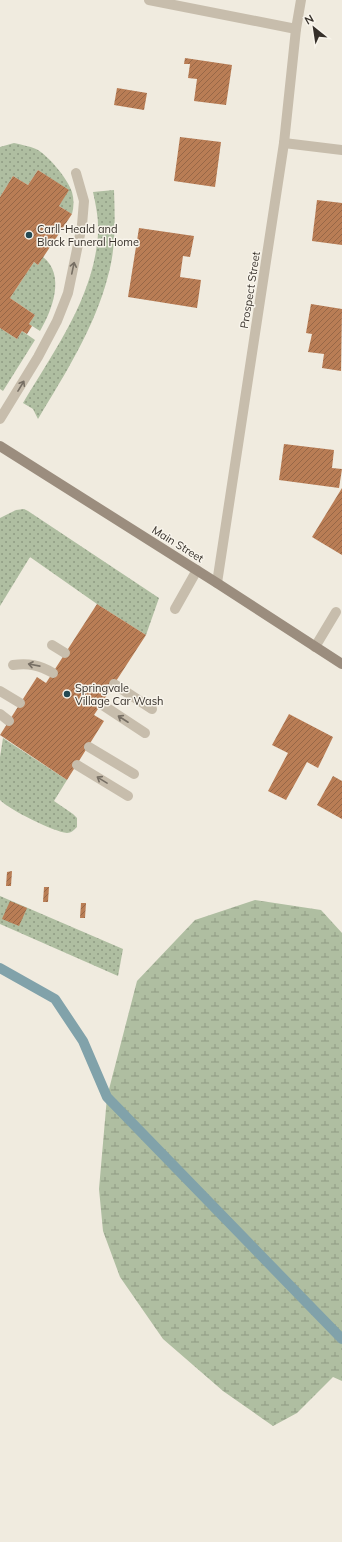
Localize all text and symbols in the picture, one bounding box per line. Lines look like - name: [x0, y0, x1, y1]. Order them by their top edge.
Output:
- north arrow: [294, 8, 334, 48]
- text: N: [302, 11, 316, 27]
- place label: Carll-Heald and Black Funeral Home: [37, 222, 139, 249]
- marker: Carll-Heald and Black Funeral Home: [24, 230, 34, 240]
- street label: Prospect Street: [237, 250, 263, 330]
- one-way arrow: [70, 262, 78, 275]
- one-way arrow: [17, 381, 25, 392]
- street label: Main Street: [150, 523, 207, 565]
- one-way arrow: [27, 661, 40, 669]
- place label: Springvale Village Car Wash: [75, 681, 164, 708]
- marker: Springvale Village Car Wash: [62, 689, 72, 699]
- one-way arrow: [118, 715, 129, 723]
- one-way arrow: [96, 776, 108, 784]

